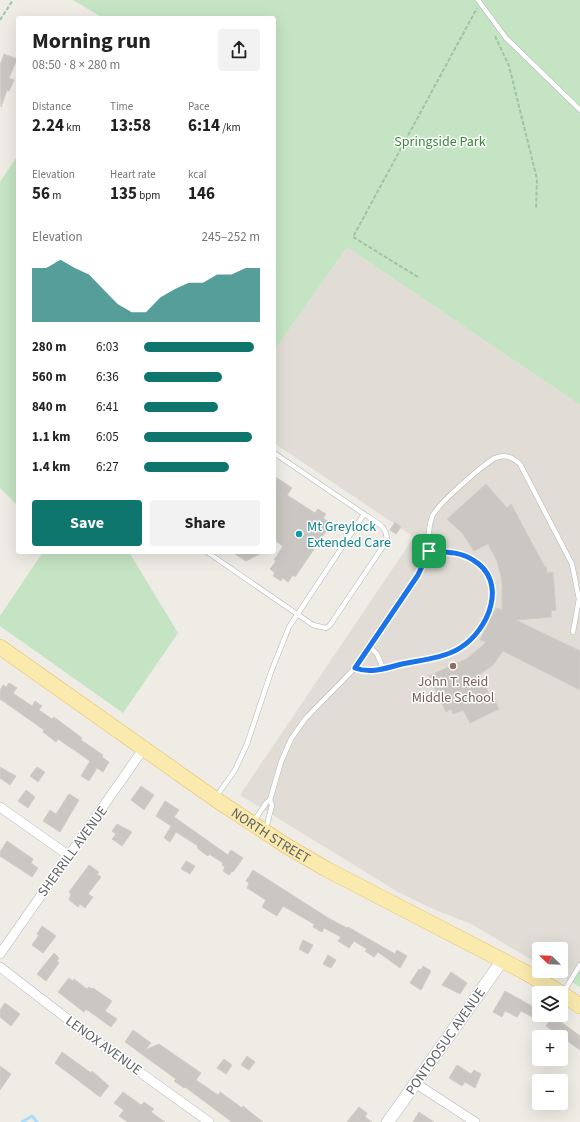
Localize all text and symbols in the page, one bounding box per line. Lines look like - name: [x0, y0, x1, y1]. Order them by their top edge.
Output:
- text: Morning run: [32, 25, 151, 57]
- button: share: [218, 29, 260, 71]
- text: 08:50 · 8 × 280 m: [32, 56, 120, 74]
- text: Distance: [32, 99, 71, 114]
- text: Time: [110, 99, 133, 114]
- text: Pace: [188, 99, 210, 114]
- text: 2.24: [32, 114, 64, 138]
- text: 13:58: [110, 114, 151, 138]
- text: 6:14: [188, 114, 220, 138]
- text: km: [64, 120, 81, 135]
- text: /km: [220, 120, 241, 135]
- park label: Springside Park: [394, 132, 486, 152]
- text: Elevation: [32, 167, 75, 182]
- text: Heart rate: [110, 167, 156, 182]
- text: kcal: [188, 167, 207, 182]
- text: 56: [32, 182, 50, 206]
- text: 135: [110, 182, 137, 206]
- text: 146: [188, 182, 215, 206]
- text: m: [50, 188, 61, 203]
- text: bpm: [137, 188, 160, 203]
- text: Elevation: [32, 228, 83, 246]
- text: 245–252 m: [202, 228, 260, 246]
- text: 280 m: [32, 338, 66, 356]
- text: 6:03: [96, 338, 119, 356]
- text: 560 m: [32, 368, 66, 386]
- text: 6:36: [96, 368, 119, 386]
- text: 840 m: [32, 398, 66, 416]
- text: 6:41: [96, 398, 119, 416]
- text: 1.1 km: [32, 428, 71, 446]
- text: 6:05: [96, 428, 119, 446]
- text: 1.4 km: [32, 458, 71, 476]
- text: 6:27: [96, 458, 119, 476]
- button: Save: [32, 500, 142, 546]
- button: Share: [150, 500, 260, 546]
- place label: Mt Greylock Extended Care: [307, 517, 391, 553]
- marker: Mt Greylock Extended Care: [294, 529, 304, 539]
- pin: [412, 534, 446, 568]
- icon: arrive: [418, 540, 440, 562]
- marker: John T. Reid Middle School: [448, 661, 458, 671]
- place label: John T. Reid Middle School: [412, 672, 495, 708]
- street label: SHERRILL AVENUE: [33, 802, 112, 901]
- street label: NORTH STREET: [227, 803, 314, 869]
- north arrow: [532, 942, 568, 978]
- map controls: [532, 942, 568, 1110]
- street label: PONTOOSUC AVENUE: [401, 984, 490, 1099]
- button: layers: [532, 986, 568, 1022]
- street label: LENOX AVENUE: [61, 1011, 146, 1080]
- button: +: [532, 1030, 568, 1066]
- button: −: [532, 1074, 568, 1110]

